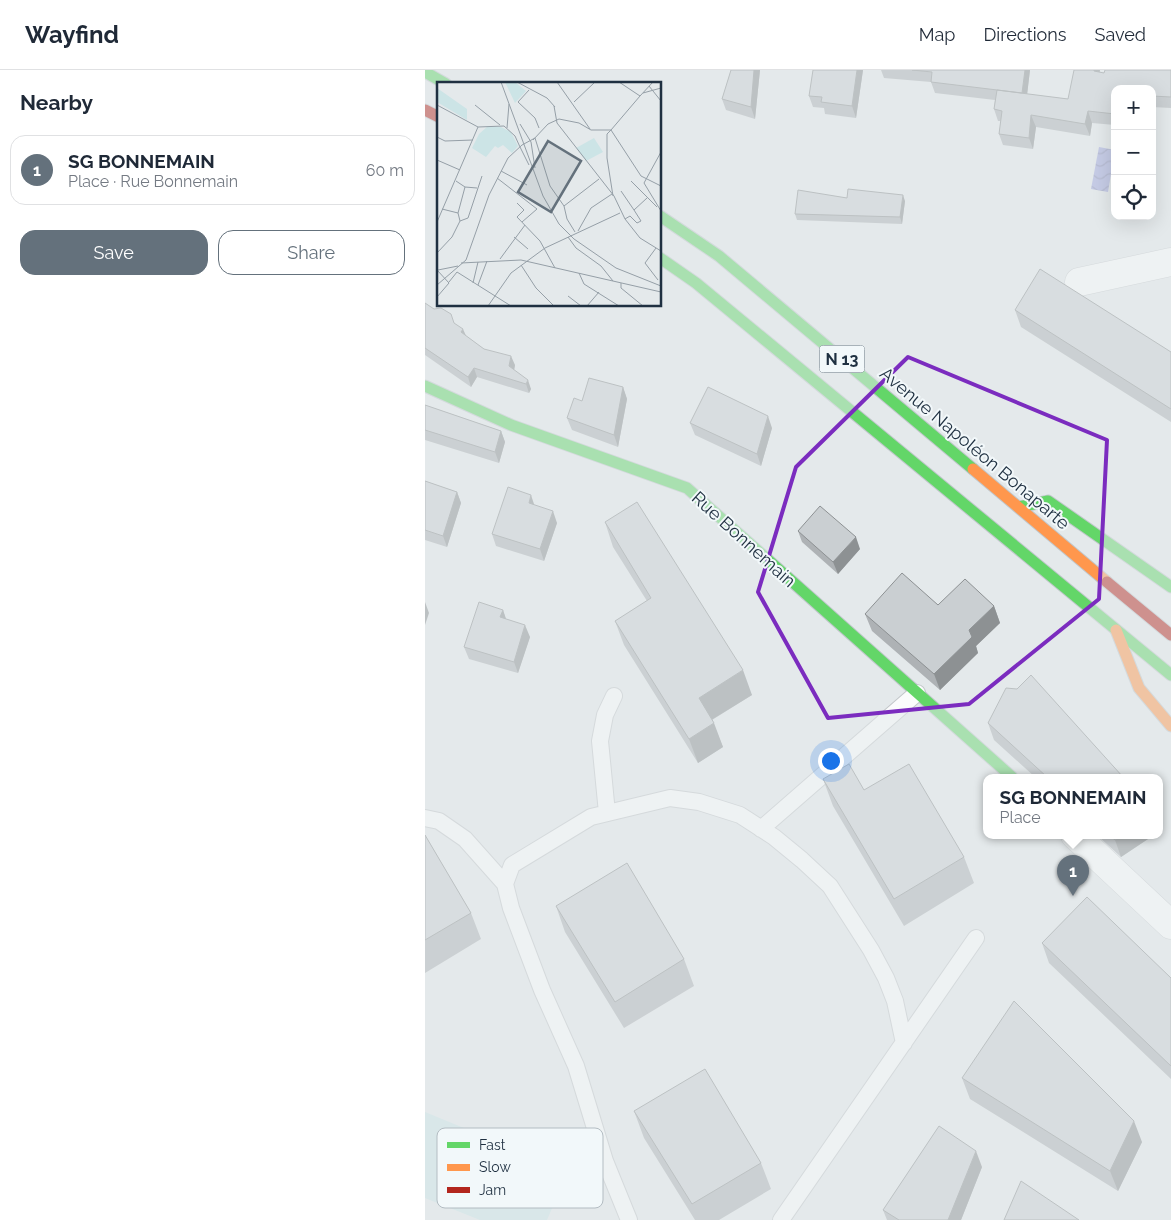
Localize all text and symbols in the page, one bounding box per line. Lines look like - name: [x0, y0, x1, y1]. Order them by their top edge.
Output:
- text: Wayfind: [25, 20, 119, 49]
- text: Map: [919, 24, 955, 45]
- text: Directions: [983, 24, 1067, 45]
- text: Saved: [1095, 24, 1146, 45]
- inset map: [437, 82, 661, 306]
- map controls: [1111, 85, 1156, 220]
- button: +: [1111, 85, 1156, 130]
- text: Nearby: [20, 90, 93, 115]
- button: −: [1111, 130, 1156, 175]
- text: SG BONNEMAIN: [68, 150, 215, 172]
- text: 1: [33, 161, 41, 180]
- text: 60 m: [366, 161, 404, 180]
- text: Place · Rue Bonnemain: [68, 172, 238, 191]
- button: locate: [1111, 175, 1156, 220]
- button: Save: [20, 230, 208, 275]
- button: Share: [218, 230, 405, 275]
- road number: N 13: [819, 346, 865, 372]
- street label: Avenue Napoléon Bonaparte: [876, 362, 1074, 534]
- street label: Rue Bonnemain: [688, 487, 800, 591]
- your location: [818, 748, 844, 774]
- popup: [983, 774, 1163, 839]
- text: SG BONNEMAIN: [1000, 786, 1146, 808]
- text: Place: [1000, 808, 1041, 827]
- pin: 1: [1057, 855, 1089, 896]
- legend: [437, 1128, 603, 1208]
- text: Fast: [479, 1137, 506, 1153]
- text: Slow: [479, 1159, 511, 1175]
- text: Jam: [479, 1182, 506, 1198]

